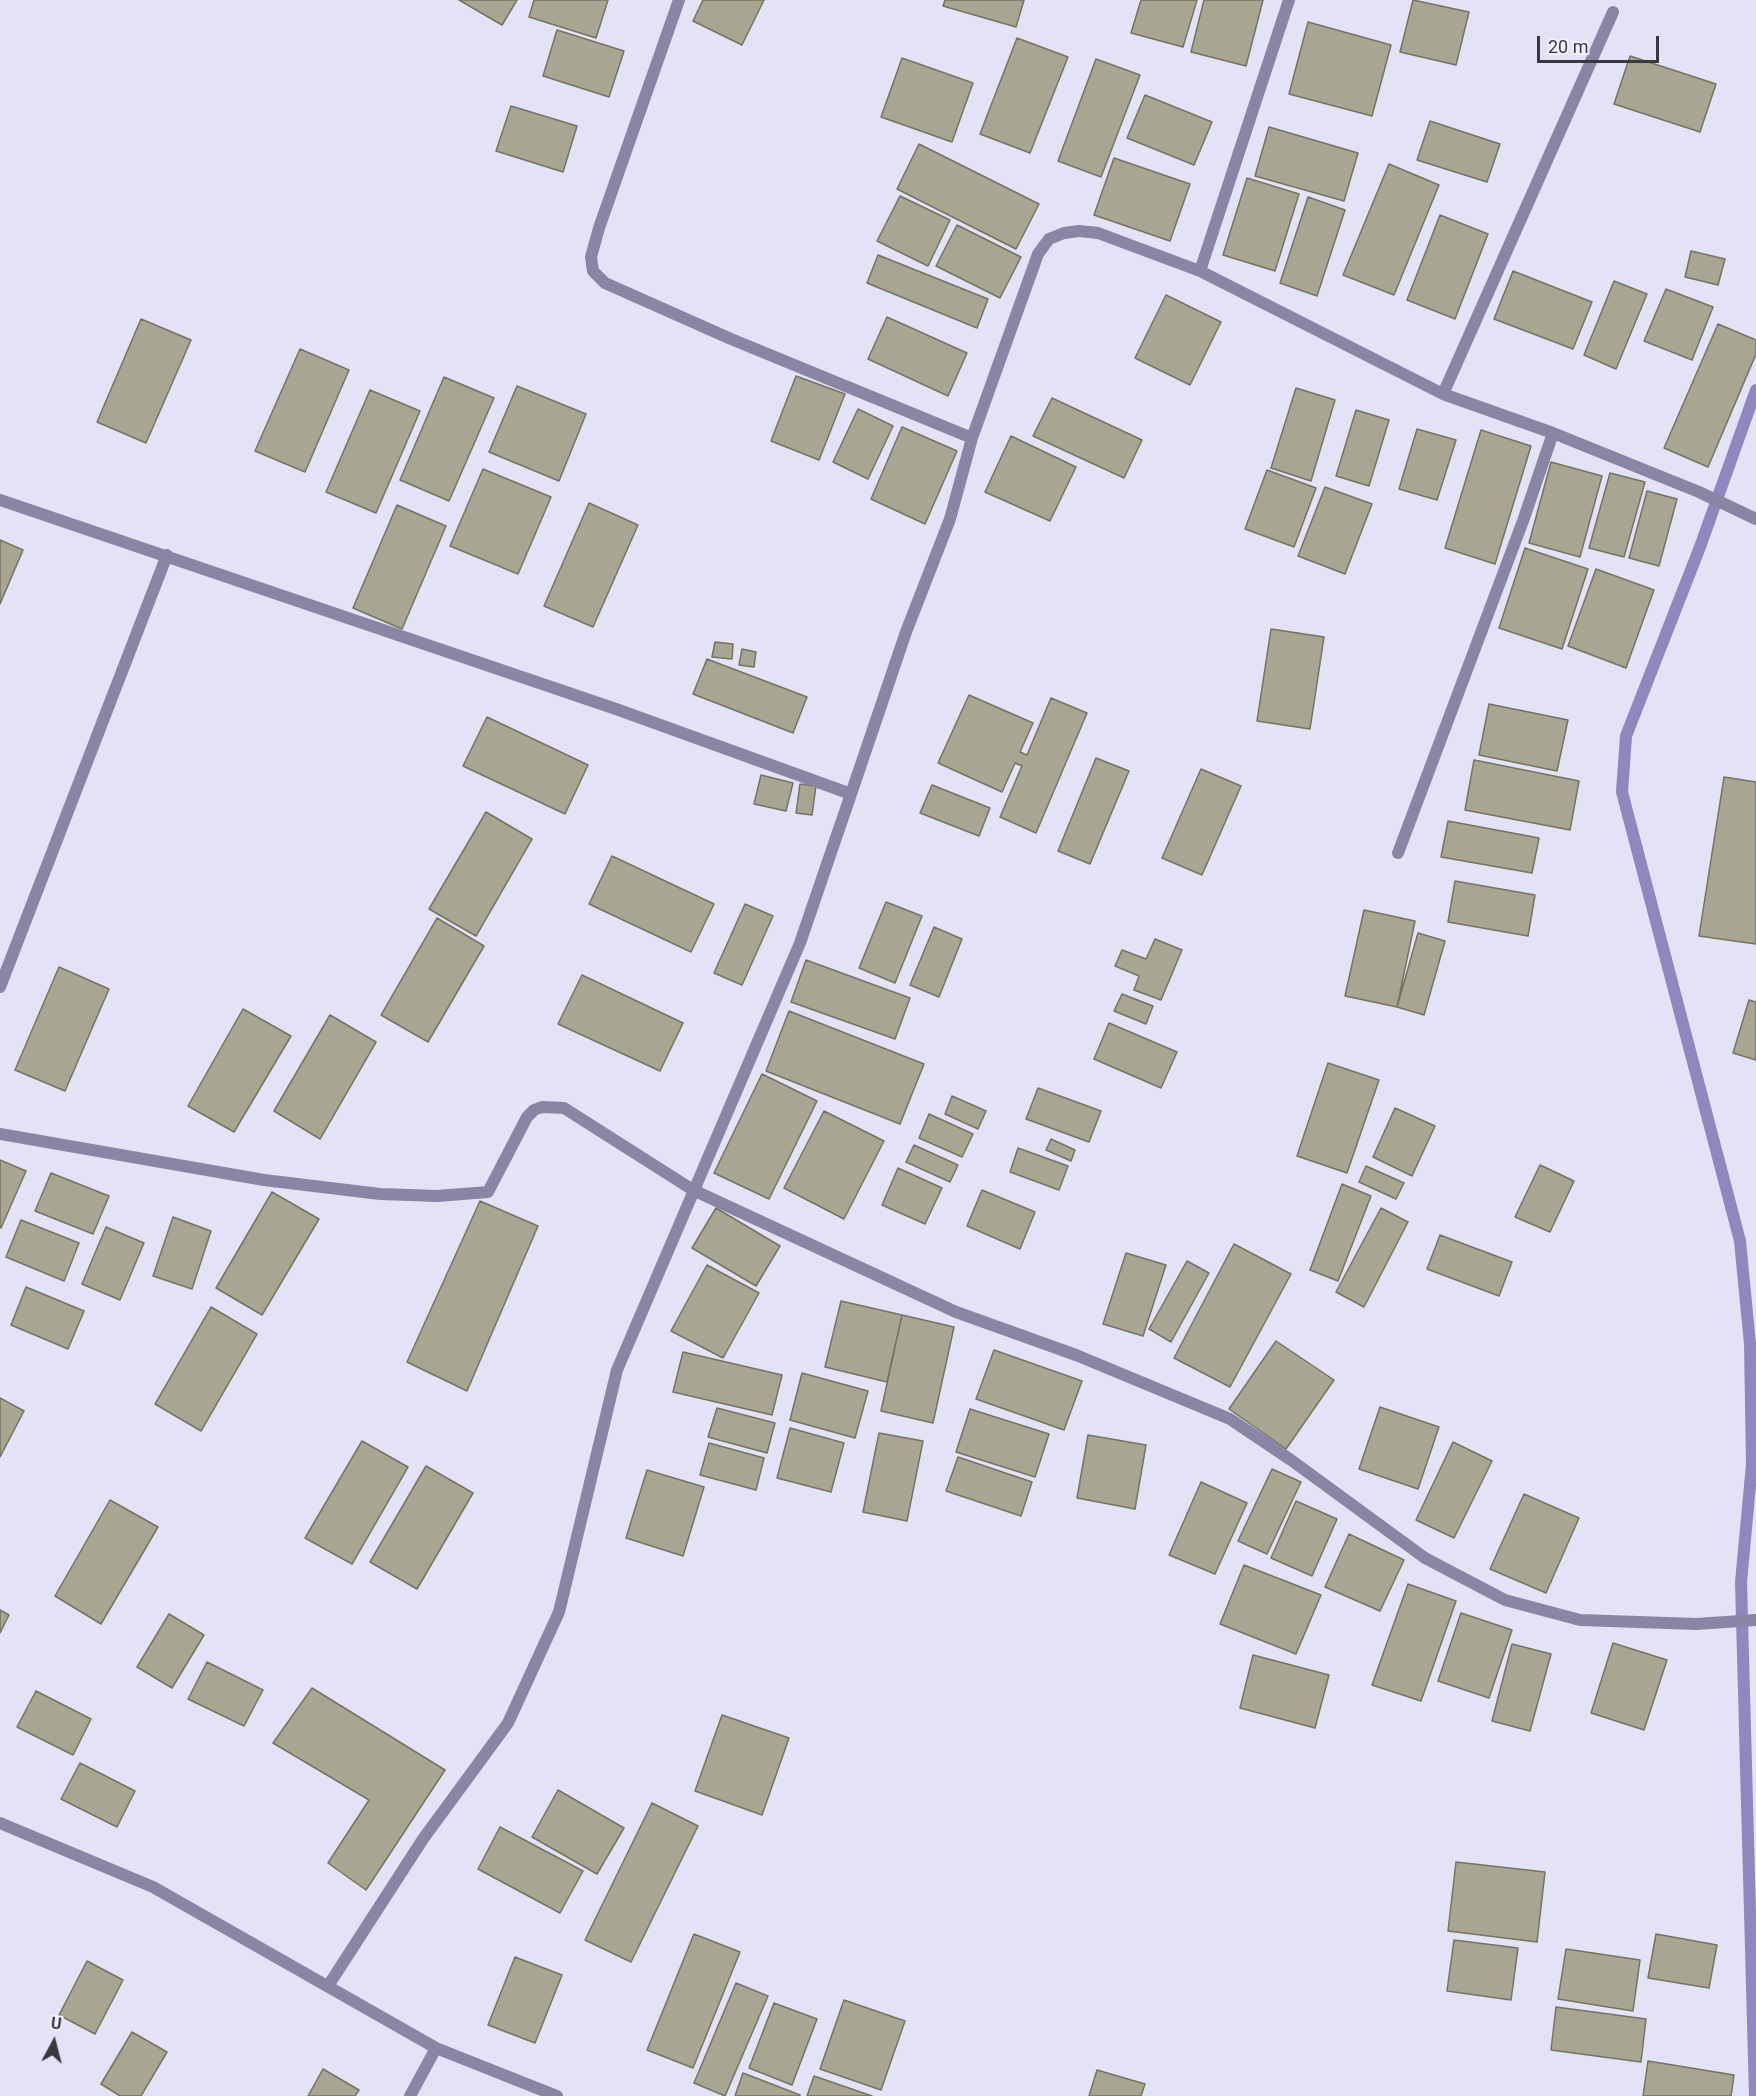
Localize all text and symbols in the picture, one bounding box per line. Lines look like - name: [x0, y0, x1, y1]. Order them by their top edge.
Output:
- scale bar: [1540, 24, 1662, 62]
- text: 20 m: [1548, 36, 1588, 57]
- north arrow: [24, 2012, 84, 2072]
- text: U: [50, 2014, 63, 2034]

